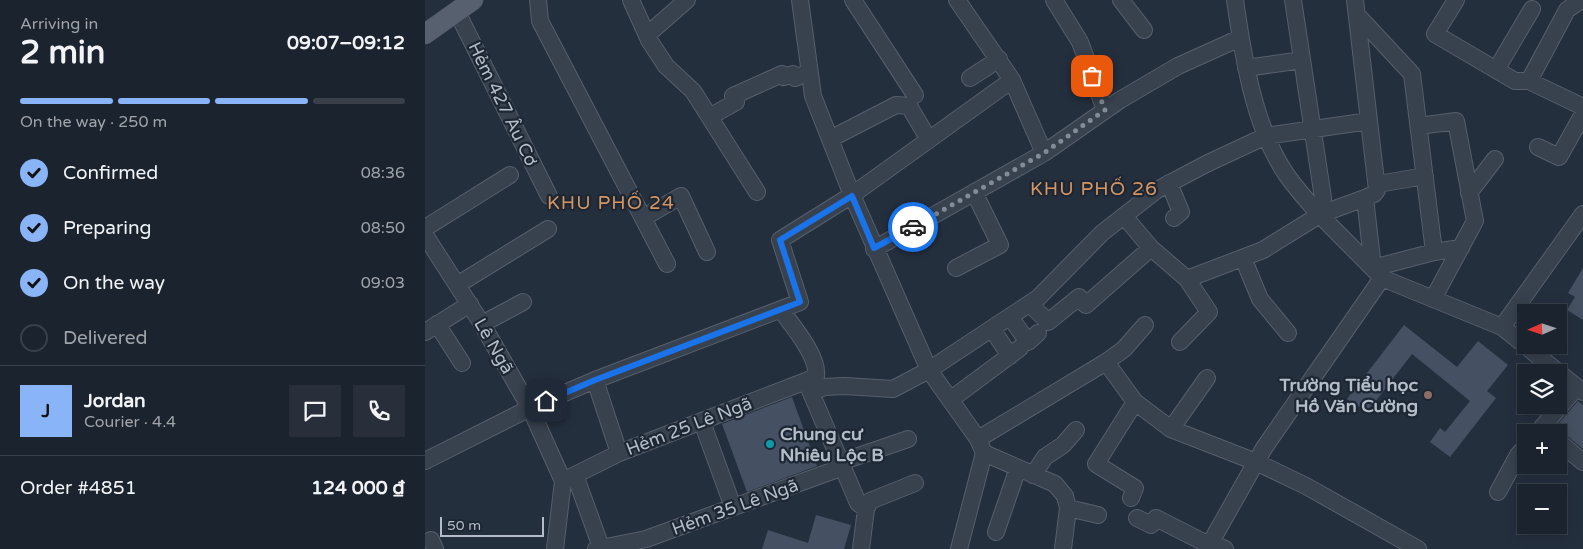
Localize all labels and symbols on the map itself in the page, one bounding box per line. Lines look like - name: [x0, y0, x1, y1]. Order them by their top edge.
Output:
- street label: Hẻm 427 Âu Cơ: [463, 38, 543, 170]
- pin: [1071, 55, 1113, 97]
- district label: KHU PHỐ 26: [1030, 176, 1158, 200]
- district label: KHU PHỐ 24: [547, 190, 675, 214]
- courier: [888, 202, 938, 252]
- north arrow: [1517, 304, 1567, 354]
- street label: Lê Ngã: [469, 314, 519, 378]
- place label: Trường Tiểu học Hồ Văn Cường: [1279, 374, 1418, 417]
- pin: [525, 380, 567, 422]
- marker: Trường Tiểu học Hồ Văn Cường: [1422, 389, 1434, 401]
- street label: Hẻm 25 Lê Ngã: [623, 392, 755, 460]
- place label: Chung cư Nhiêu Lộc B: [780, 423, 884, 466]
- marker: Chung cư Nhiêu Lộc B: [764, 438, 776, 450]
- street label: Hẻm 35 Lê Ngã: [669, 474, 801, 540]
- scale bar: [440, 514, 544, 537]

